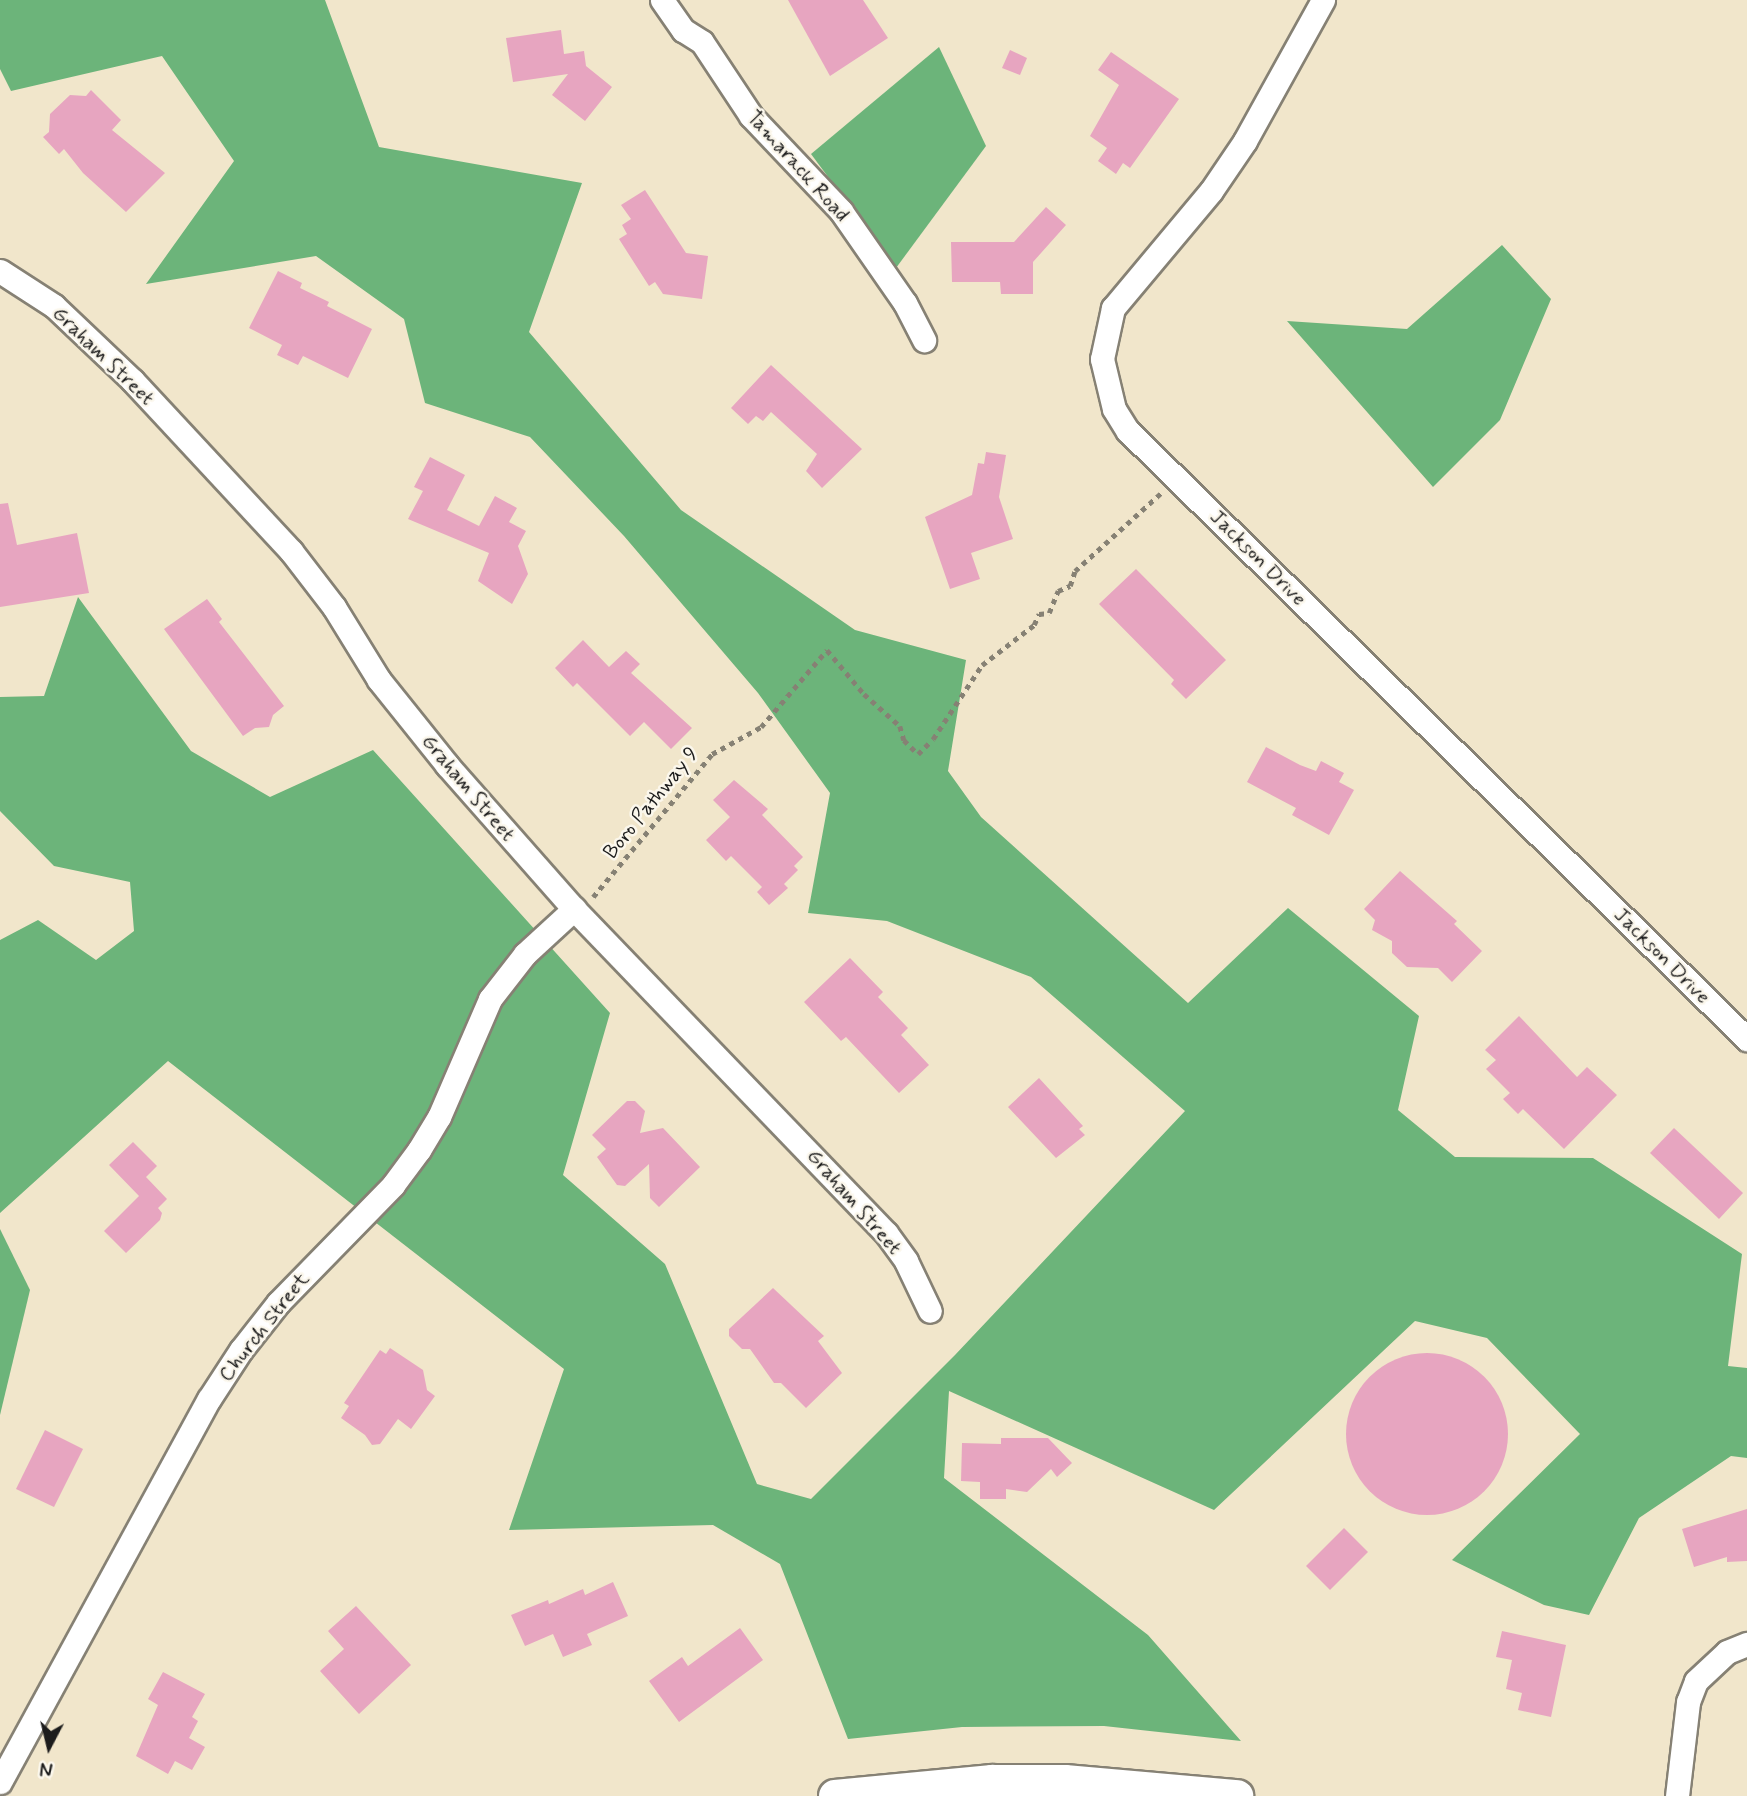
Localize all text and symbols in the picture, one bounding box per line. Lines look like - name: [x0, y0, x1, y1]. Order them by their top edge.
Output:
- street label: Tamarack Road: [742, 105, 854, 227]
- street label: Graham Street: [45, 300, 161, 412]
- street label: Jackson Drive: [1205, 505, 1311, 611]
- street label: Graham Street: [415, 728, 521, 848]
- street label: Boro Pathway 9: [598, 742, 704, 864]
- street label: Jackson Drive: [1609, 903, 1715, 1009]
- street label: Graham Street: [800, 1143, 908, 1261]
- street label: Church Street: [213, 1267, 315, 1387]
- north arrow: [14, 1712, 84, 1782]
- text: N: [39, 1755, 54, 1782]

